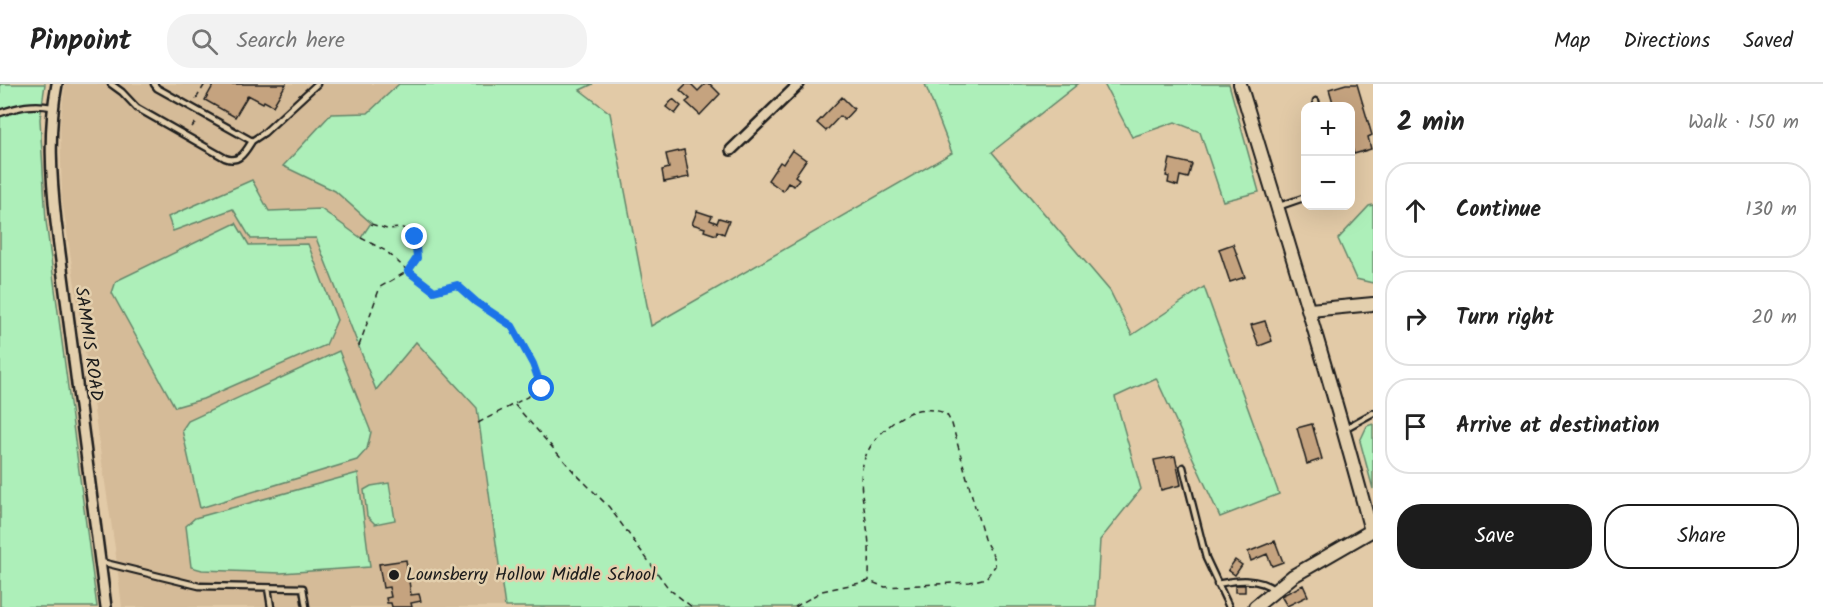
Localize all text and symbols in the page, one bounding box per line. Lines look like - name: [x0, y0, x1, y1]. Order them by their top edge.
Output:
- search box: [167, 14, 587, 68]
- text: Pinpoint: [30, 19, 131, 64]
- text: Search here: [236, 24, 345, 59]
- icon: search: [188, 25, 221, 58]
- text: Map: [1554, 25, 1590, 58]
- text: Directions: [1623, 25, 1710, 58]
- text: Saved: [1743, 25, 1793, 58]
- map controls: [1301, 102, 1355, 210]
- button: +: [1301, 102, 1355, 156]
- text: 2 min: [1397, 102, 1465, 144]
- text: Walk · 150 m: [1688, 107, 1799, 139]
- button: −: [1301, 156, 1355, 210]
- text: Continue: [1456, 193, 1541, 228]
- icon: ahead: [1399, 194, 1432, 227]
- text: 130 m: [1745, 194, 1797, 226]
- route end: [401, 223, 427, 249]
- street label: SAMMIS ROAD: [66, 285, 110, 404]
- text: Turn right: [1456, 301, 1554, 336]
- icon: right: [1399, 302, 1432, 335]
- text: 20 m: [1751, 302, 1797, 334]
- route start: [528, 375, 554, 401]
- text: Arrive at destination: [1456, 409, 1659, 444]
- icon: arrive: [1399, 410, 1432, 443]
- button: Save: [1397, 504, 1592, 569]
- button: Share: [1604, 504, 1799, 569]
- place label: Lounsberry Hollow Middle School: [406, 561, 656, 590]
- marker: Lounsberry Hollow Middle School: [387, 568, 401, 582]

